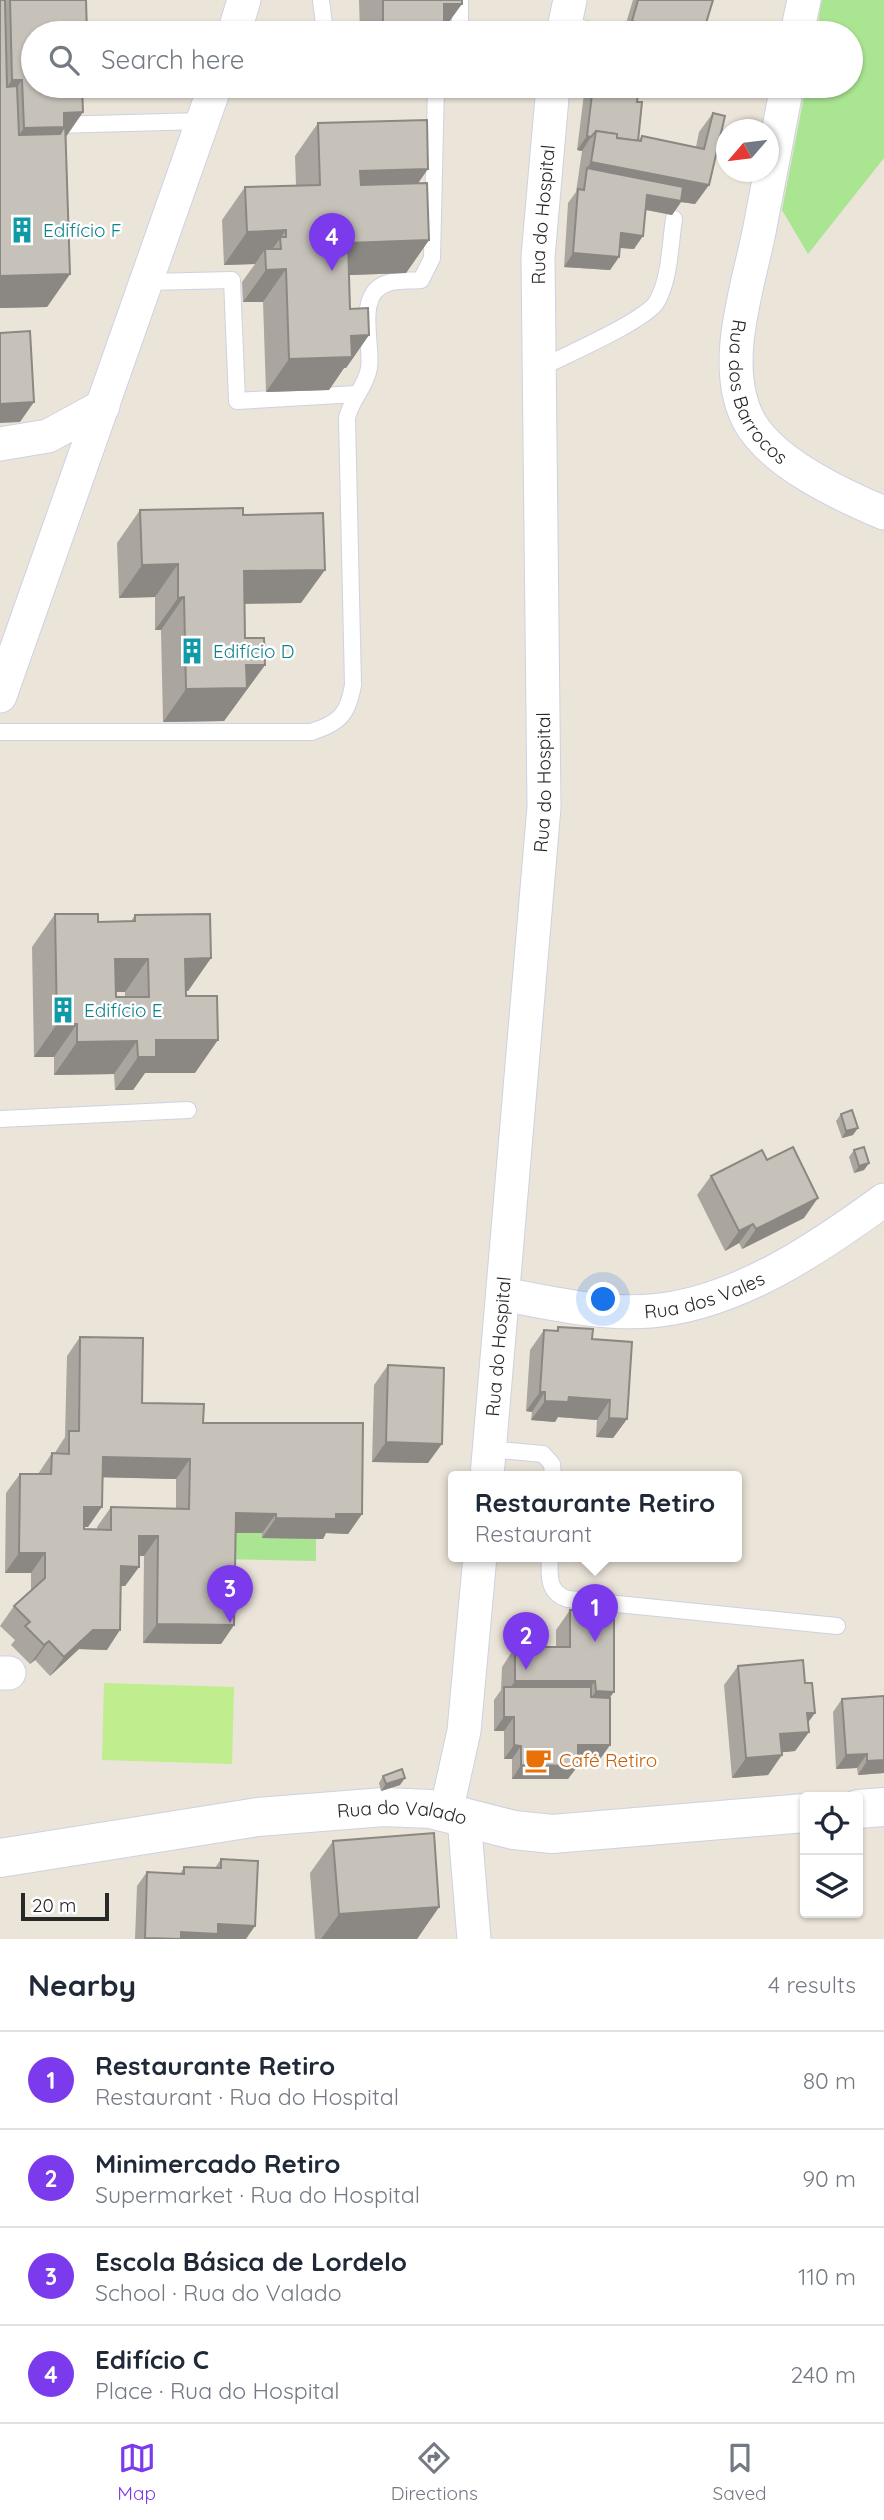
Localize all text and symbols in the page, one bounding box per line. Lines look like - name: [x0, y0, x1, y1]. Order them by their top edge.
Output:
- search box: [21, 21, 863, 98]
- icon: search: [45, 41, 83, 79]
- text: Search here: [101, 43, 245, 76]
- north arrow: [716, 119, 779, 182]
- street label: Rua do Hospital: [526, 144, 560, 285]
- pin: 4: [309, 213, 355, 271]
- building icon: Edifício F: [7, 215, 37, 245]
- place label: Edifício F: [43, 218, 122, 242]
- street label: Rua dos Barrocos: [724, 318, 793, 469]
- building icon: Edifício D: [177, 636, 207, 666]
- place label: Edifício D: [213, 639, 294, 663]
- street label: Rua do Hospital: [528, 712, 556, 853]
- building icon: Edifício E: [48, 995, 78, 1025]
- place label: Edifício E: [84, 998, 163, 1022]
- street label: Rua dos Vales: [643, 1266, 769, 1324]
- street label: Rua do Hospital: [480, 1276, 516, 1417]
- your location: [586, 1282, 620, 1316]
- popup: [448, 1471, 742, 1562]
- text: Restaurante Retiro: [475, 1486, 715, 1519]
- text: Restaurant: [475, 1519, 592, 1548]
- pin: 3: [207, 1565, 253, 1623]
- pin: 1: [572, 1584, 618, 1642]
- pin: 2: [503, 1612, 549, 1670]
- cafe icon: Café Retiro: [523, 1745, 553, 1775]
- place label: Café Retiro: [559, 1748, 657, 1772]
- map controls: [800, 1792, 863, 1918]
- button: locate: [800, 1792, 863, 1855]
- street label: Rua do Valado: [336, 1795, 470, 1830]
- button: layers: [800, 1855, 863, 1918]
- scale bar: [21, 1890, 108, 1922]
- text: 20 m: [32, 1893, 76, 1917]
- text: Nearby: [28, 1966, 136, 2004]
- text: 4 results: [768, 1970, 856, 1999]
- text: Restaurante Retiro: [95, 2049, 335, 2082]
- text: 1: [47, 2066, 55, 2095]
- text: 80 m: [803, 2066, 856, 2095]
- text: Restaurant · Rua do Hospital: [95, 2082, 399, 2111]
- text: Minimercado Retiro: [95, 2147, 341, 2180]
- text: 2: [44, 2164, 58, 2193]
- text: 90 m: [802, 2164, 856, 2193]
- text: Supermarket · Rua do Hospital: [95, 2180, 420, 2209]
- text: Escola Básica de Lordelo: [95, 2245, 407, 2278]
- text: 3: [45, 2262, 57, 2291]
- text: 110 m: [798, 2262, 856, 2291]
- text: School · Rua do Valado: [95, 2278, 342, 2307]
- text: Edifício C: [95, 2343, 209, 2376]
- text: 4: [44, 2360, 58, 2389]
- text: 240 m: [791, 2360, 856, 2389]
- text: Place · Rua do Hospital: [95, 2376, 340, 2405]
- tab: Map: [117, 2439, 156, 2505]
- tab: Directions: [391, 2439, 478, 2505]
- tab: Saved: [712, 2439, 767, 2505]

